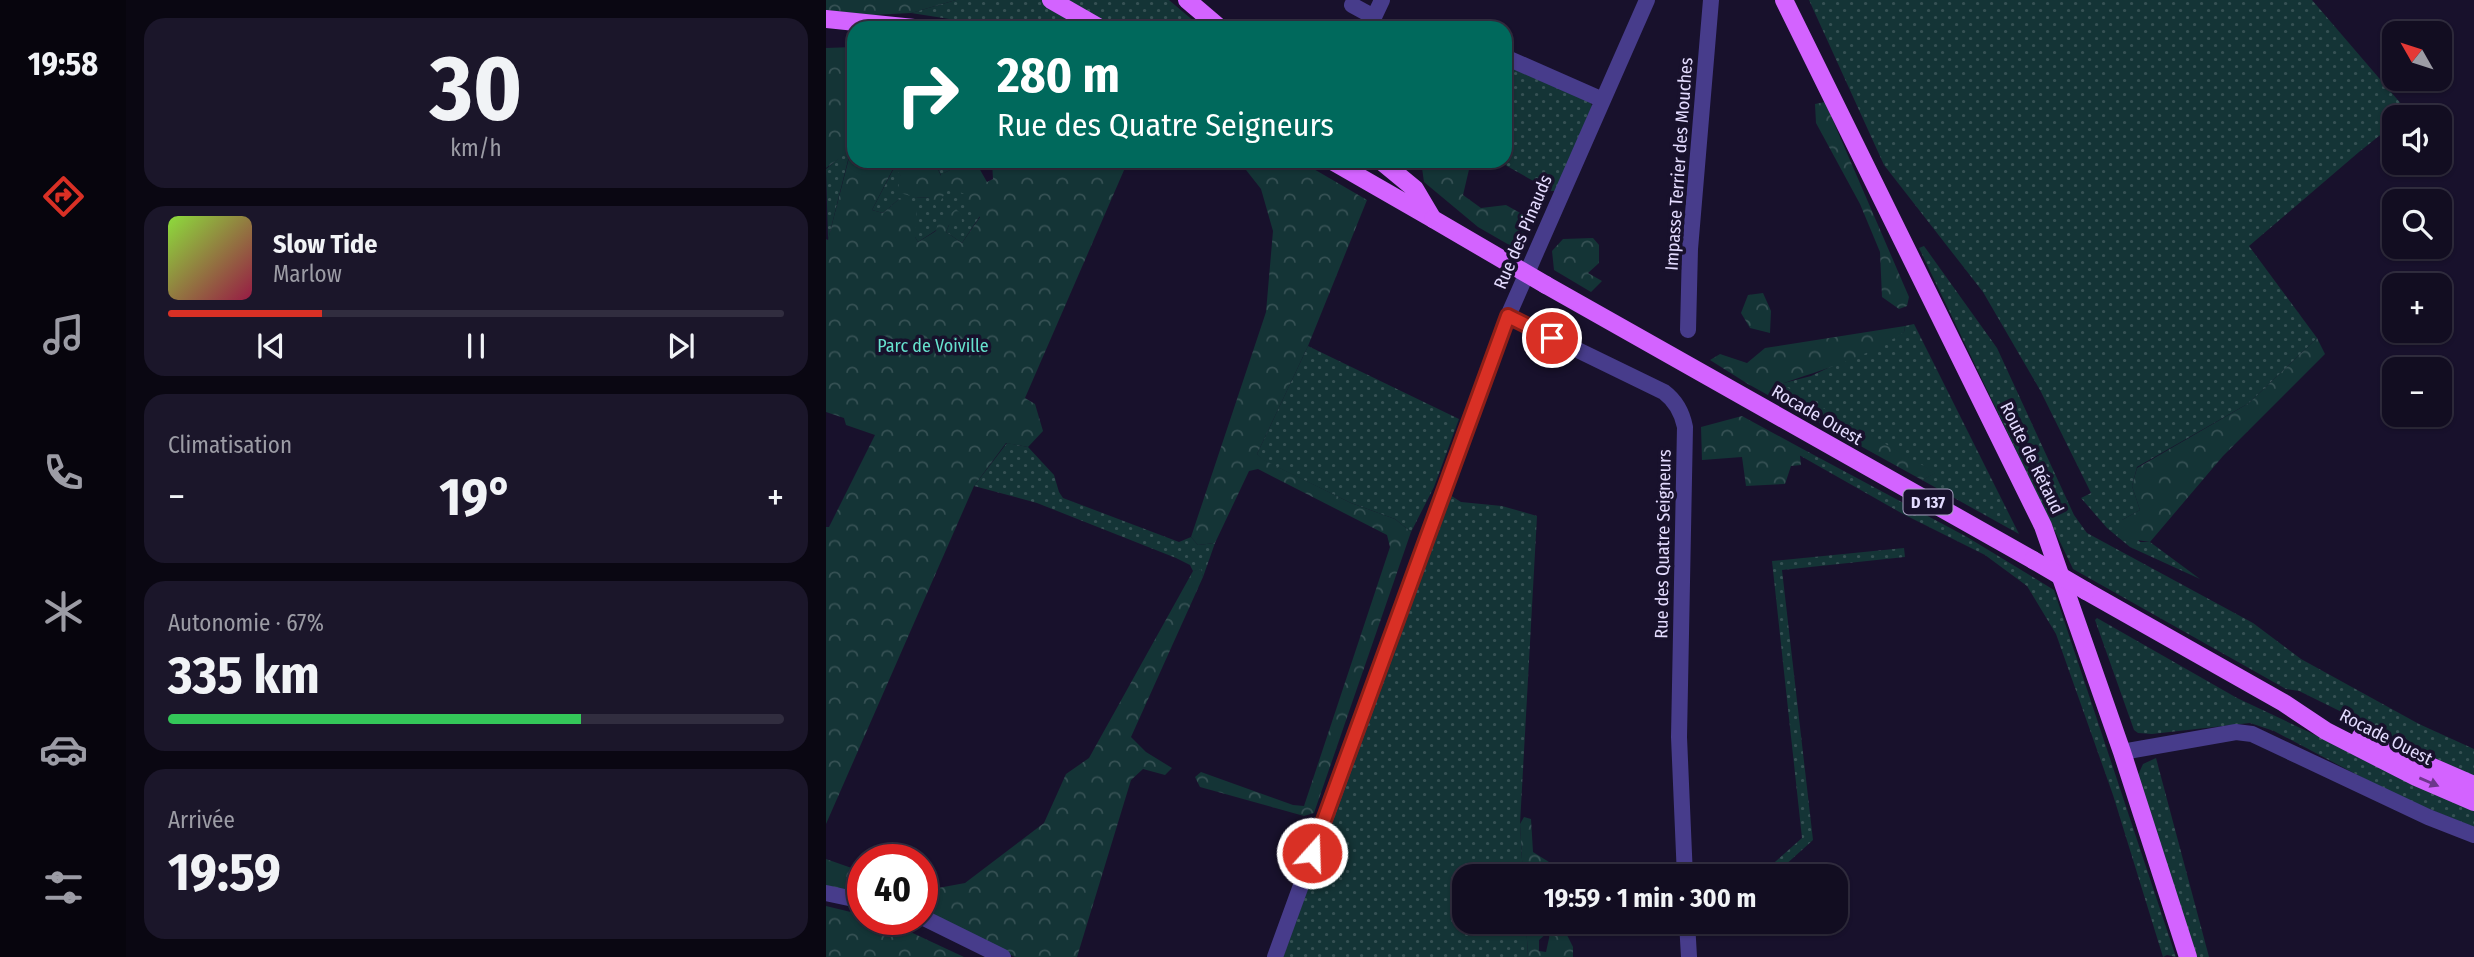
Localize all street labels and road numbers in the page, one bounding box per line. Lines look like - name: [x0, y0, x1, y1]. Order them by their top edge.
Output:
- street label: Impasse Terrier des Mouches: [1661, 56, 1697, 271]
- street label: Rue des Pinauds: [1489, 171, 1557, 292]
- street label: Rocade Ouest: [1768, 380, 1866, 450]
- street label: Route de Rétaud: [1995, 398, 2069, 518]
- street label: Rue des Quatre Seigneurs: [1650, 449, 1676, 639]
- road number: D 137: [1904, 489, 1952, 514]
- street label: Rocade Ouest: [2336, 704, 2436, 770]

